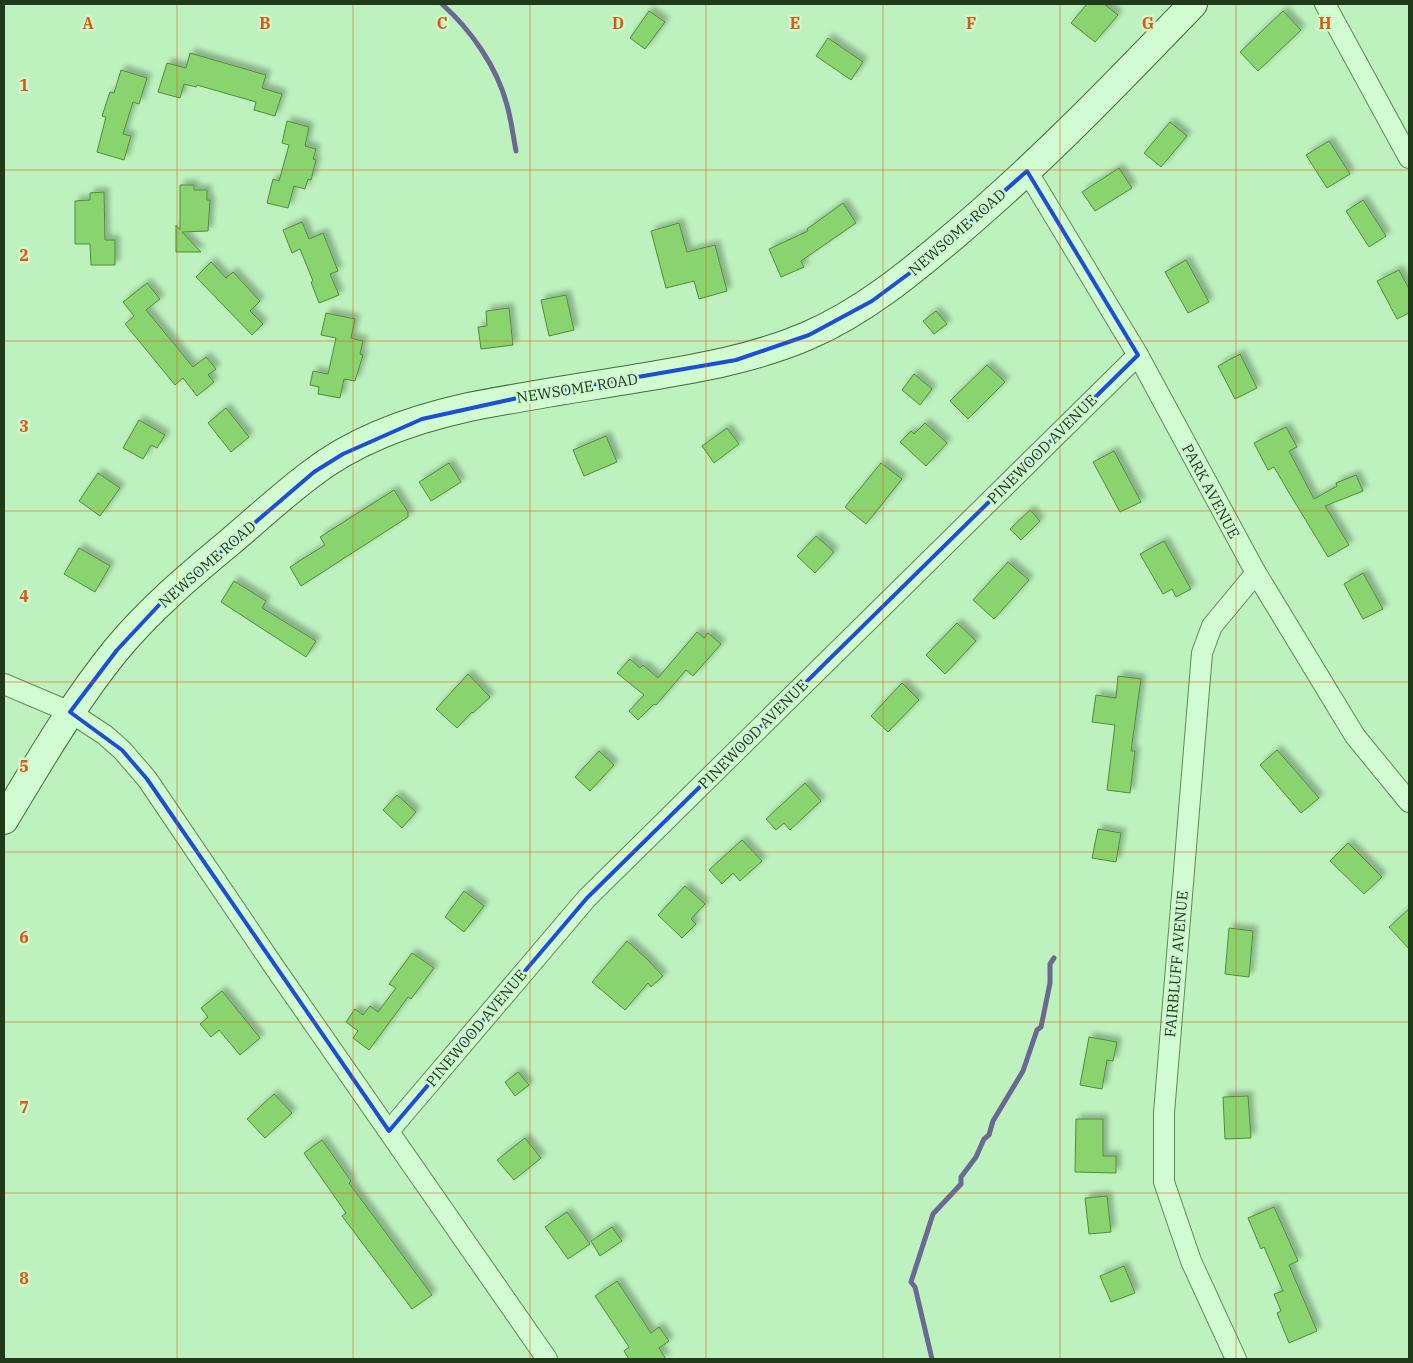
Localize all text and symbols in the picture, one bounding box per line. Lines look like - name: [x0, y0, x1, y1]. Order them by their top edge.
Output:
- text: A: [82, 13, 94, 33]
- text: B: [259, 13, 271, 33]
- text: C: [437, 13, 447, 33]
- text: D: [612, 13, 624, 33]
- text: E: [790, 13, 800, 33]
- text: F: [966, 13, 976, 33]
- text: G: [1142, 13, 1154, 33]
- text: H: [1319, 13, 1332, 33]
- text: 1: [19, 75, 29, 95]
- street label: NEWSOME ROAD: [904, 185, 1010, 279]
- text: 2: [19, 245, 29, 265]
- street label: NEWSOME ROAD: [515, 369, 639, 407]
- street label: PINEWOOD AVENUE: [983, 390, 1101, 508]
- text: 3: [19, 416, 29, 436]
- street label: PARK AVENUE: [1178, 440, 1244, 542]
- street label: NEWSOME ROAD: [154, 517, 260, 611]
- text: 4: [19, 586, 29, 606]
- street label: PINEWOOD AVENUE: [694, 675, 812, 793]
- text: 5: [19, 756, 29, 776]
- street label: FAIRBLUFF AVENUE: [1160, 890, 1192, 1038]
- text: 6: [19, 927, 29, 947]
- street label: PINEWOOD AVENUE: [421, 965, 531, 1091]
- text: 7: [19, 1097, 29, 1117]
- text: 8: [19, 1268, 29, 1288]

